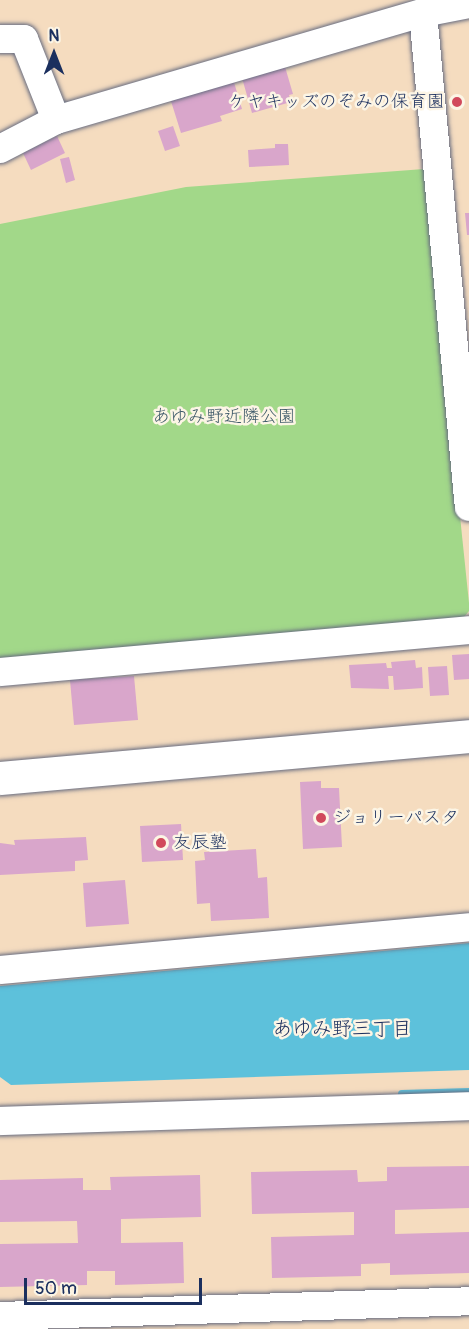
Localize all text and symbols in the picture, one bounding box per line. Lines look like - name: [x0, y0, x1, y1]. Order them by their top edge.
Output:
- north arrow: [24, 24, 84, 84]
- text: N: [49, 26, 59, 46]
- place label: ケヤキッズのぞみの保育園: [229, 91, 445, 113]
- marker: ケヤキッズのぞみの保育園: [450, 95, 464, 109]
- park label: あゆみ野近隣公園: [152, 406, 296, 428]
- place label: ジョリーパスタ: [333, 807, 459, 829]
- marker: ジョリーパスタ: [314, 811, 328, 825]
- place label: 友辰塾: [173, 832, 227, 854]
- marker: 友辰塾: [154, 836, 168, 850]
- district label: あゆみ野三丁目: [272, 1016, 412, 1040]
- scale bar: [27, 1266, 206, 1304]
- text: 50 m: [35, 1277, 77, 1300]

